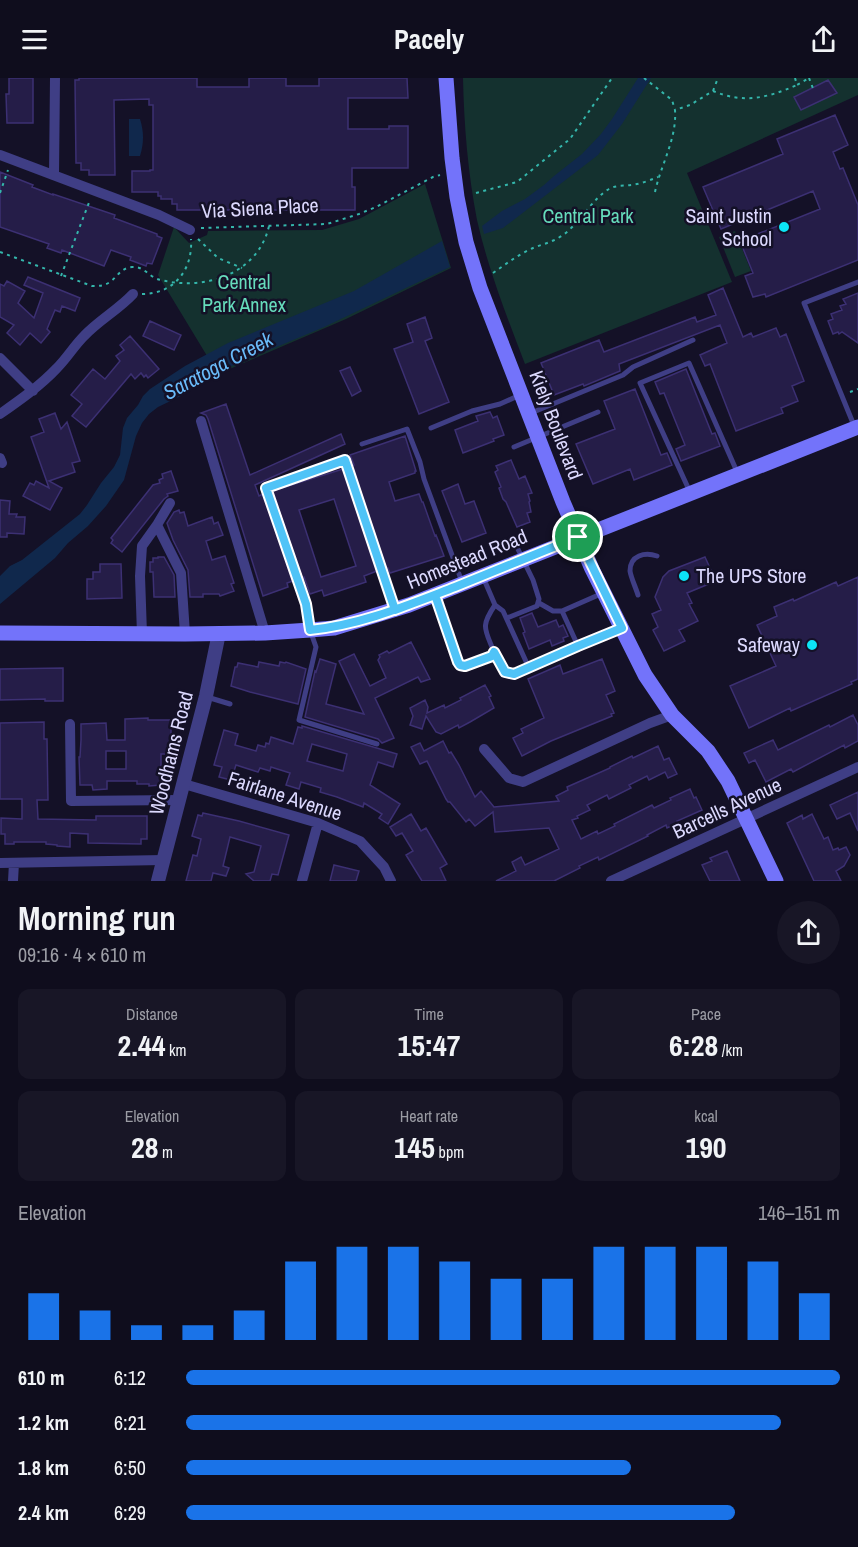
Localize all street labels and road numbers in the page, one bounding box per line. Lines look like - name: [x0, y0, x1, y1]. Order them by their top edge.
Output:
- street label: Via Siena Place: [201, 191, 319, 224]
- street label: Kiely Boulevard: [523, 366, 590, 483]
- street label: Homestead Road: [403, 522, 531, 595]
- street label: Woodhams Road: [142, 688, 199, 817]
- street label: Fairlane Avenue: [225, 764, 346, 827]
- street label: Barcells Avenue: [668, 771, 786, 845]

